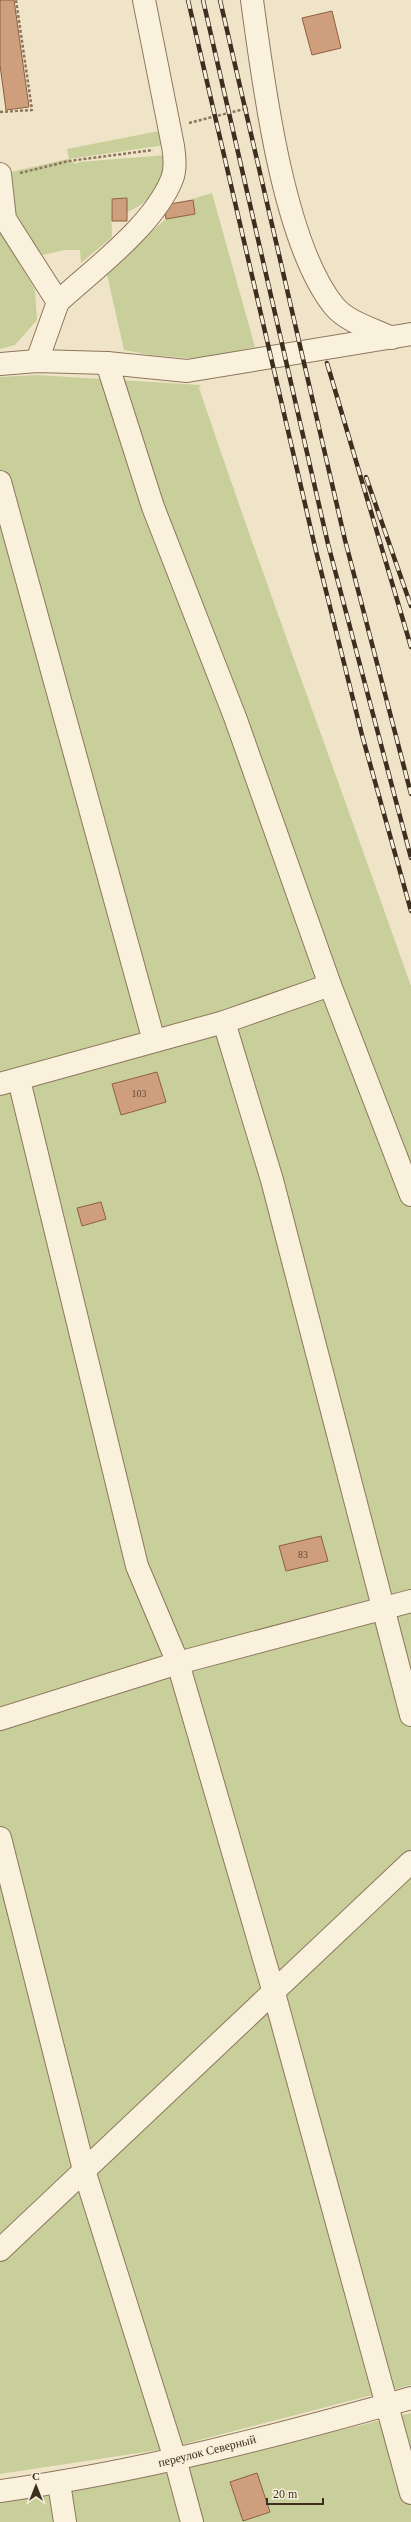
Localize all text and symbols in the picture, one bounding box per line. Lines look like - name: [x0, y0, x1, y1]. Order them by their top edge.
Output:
- house number: 103: [132, 1088, 147, 1099]
- house number: 83: [298, 1549, 308, 1560]
- street label: переулок Северный: [157, 2432, 258, 2470]
- north arrow: [16, 2466, 56, 2506]
- text: С: [32, 2470, 40, 2482]
- scale bar: [267, 2480, 323, 2506]
- text: 20 m: [273, 2487, 298, 2501]

